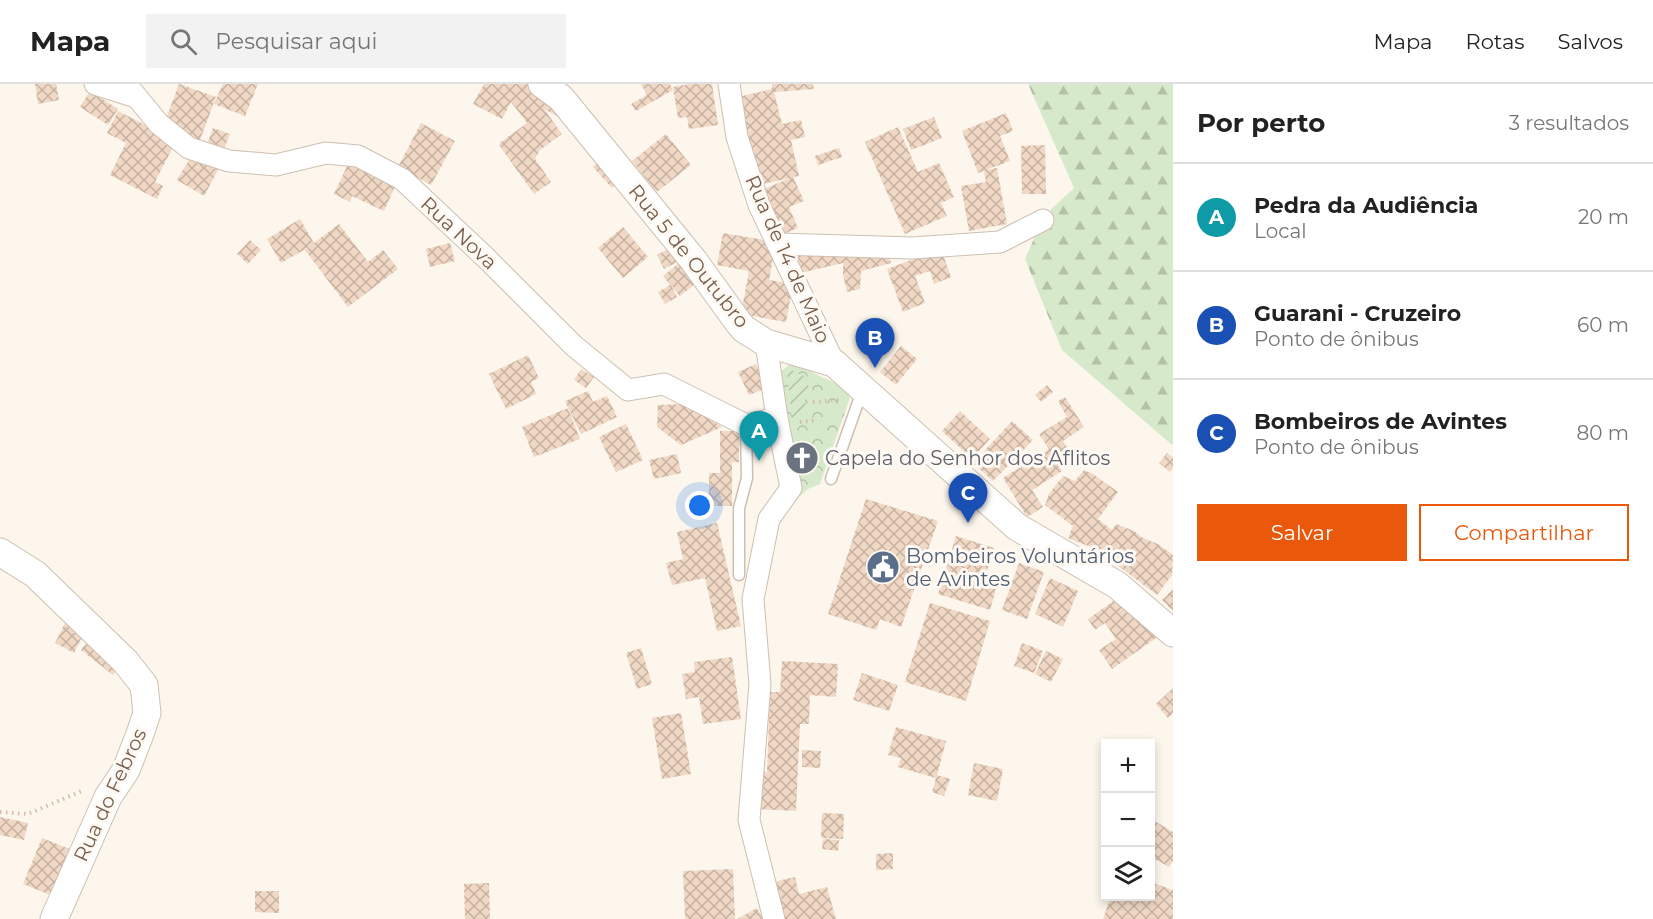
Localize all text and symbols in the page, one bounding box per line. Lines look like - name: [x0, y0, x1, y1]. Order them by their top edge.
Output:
- search box: [146, 14, 566, 68]
- text: Mapa: [30, 24, 110, 58]
- icon: search: [167, 25, 200, 58]
- text: Pesquisar aqui: [215, 28, 377, 55]
- text: Mapa: [1373, 29, 1432, 54]
- text: Rotas: [1465, 29, 1525, 54]
- text: Salvos: [1558, 29, 1623, 54]
- text: Por perto: [1197, 107, 1325, 139]
- text: 3 resultados: [1509, 111, 1629, 135]
- street label: Rua de 14 de Maio: [740, 171, 836, 347]
- street label: Rua 5 de Outubro: [624, 179, 754, 333]
- street label: Rua Nova: [416, 192, 502, 274]
- text: Pedra da Audiência: [1254, 192, 1478, 219]
- text: A: [1209, 205, 1224, 229]
- text: 20 m: [1578, 205, 1629, 229]
- text: Local: [1254, 219, 1307, 243]
- text: Guarani - Cruzeiro: [1254, 300, 1461, 327]
- text: B: [1209, 313, 1224, 337]
- text: 60 m: [1577, 313, 1629, 337]
- pin: B: [856, 318, 894, 368]
- text: Ponto de ônibus: [1254, 327, 1419, 351]
- text: Bombeiros de Avintes: [1254, 408, 1507, 435]
- pin: A: [740, 412, 778, 461]
- text: C: [1209, 421, 1224, 445]
- text: 80 m: [1577, 421, 1629, 445]
- text: Ponto de ônibus: [1254, 435, 1419, 459]
- church icon: Capela do Senhor dos Aflitos: [784, 440, 820, 476]
- place label: Capela do Senhor dos Aflitos: [825, 446, 1110, 470]
- pin: C: [948, 474, 988, 523]
- your location: [685, 491, 714, 520]
- button: Salvar: [1197, 504, 1407, 561]
- button: Compartilhar: [1419, 504, 1629, 561]
- place label: Bombeiros Voluntários de Avintes: [906, 544, 1134, 591]
- public building icon: Bombeiros Voluntários de Avintes: [865, 549, 901, 585]
- street label: Rua do Febros: [69, 724, 151, 865]
- map controls: [1101, 739, 1155, 901]
- button: +: [1101, 739, 1155, 793]
- button: −: [1101, 793, 1155, 847]
- button: layers: [1101, 847, 1155, 901]

